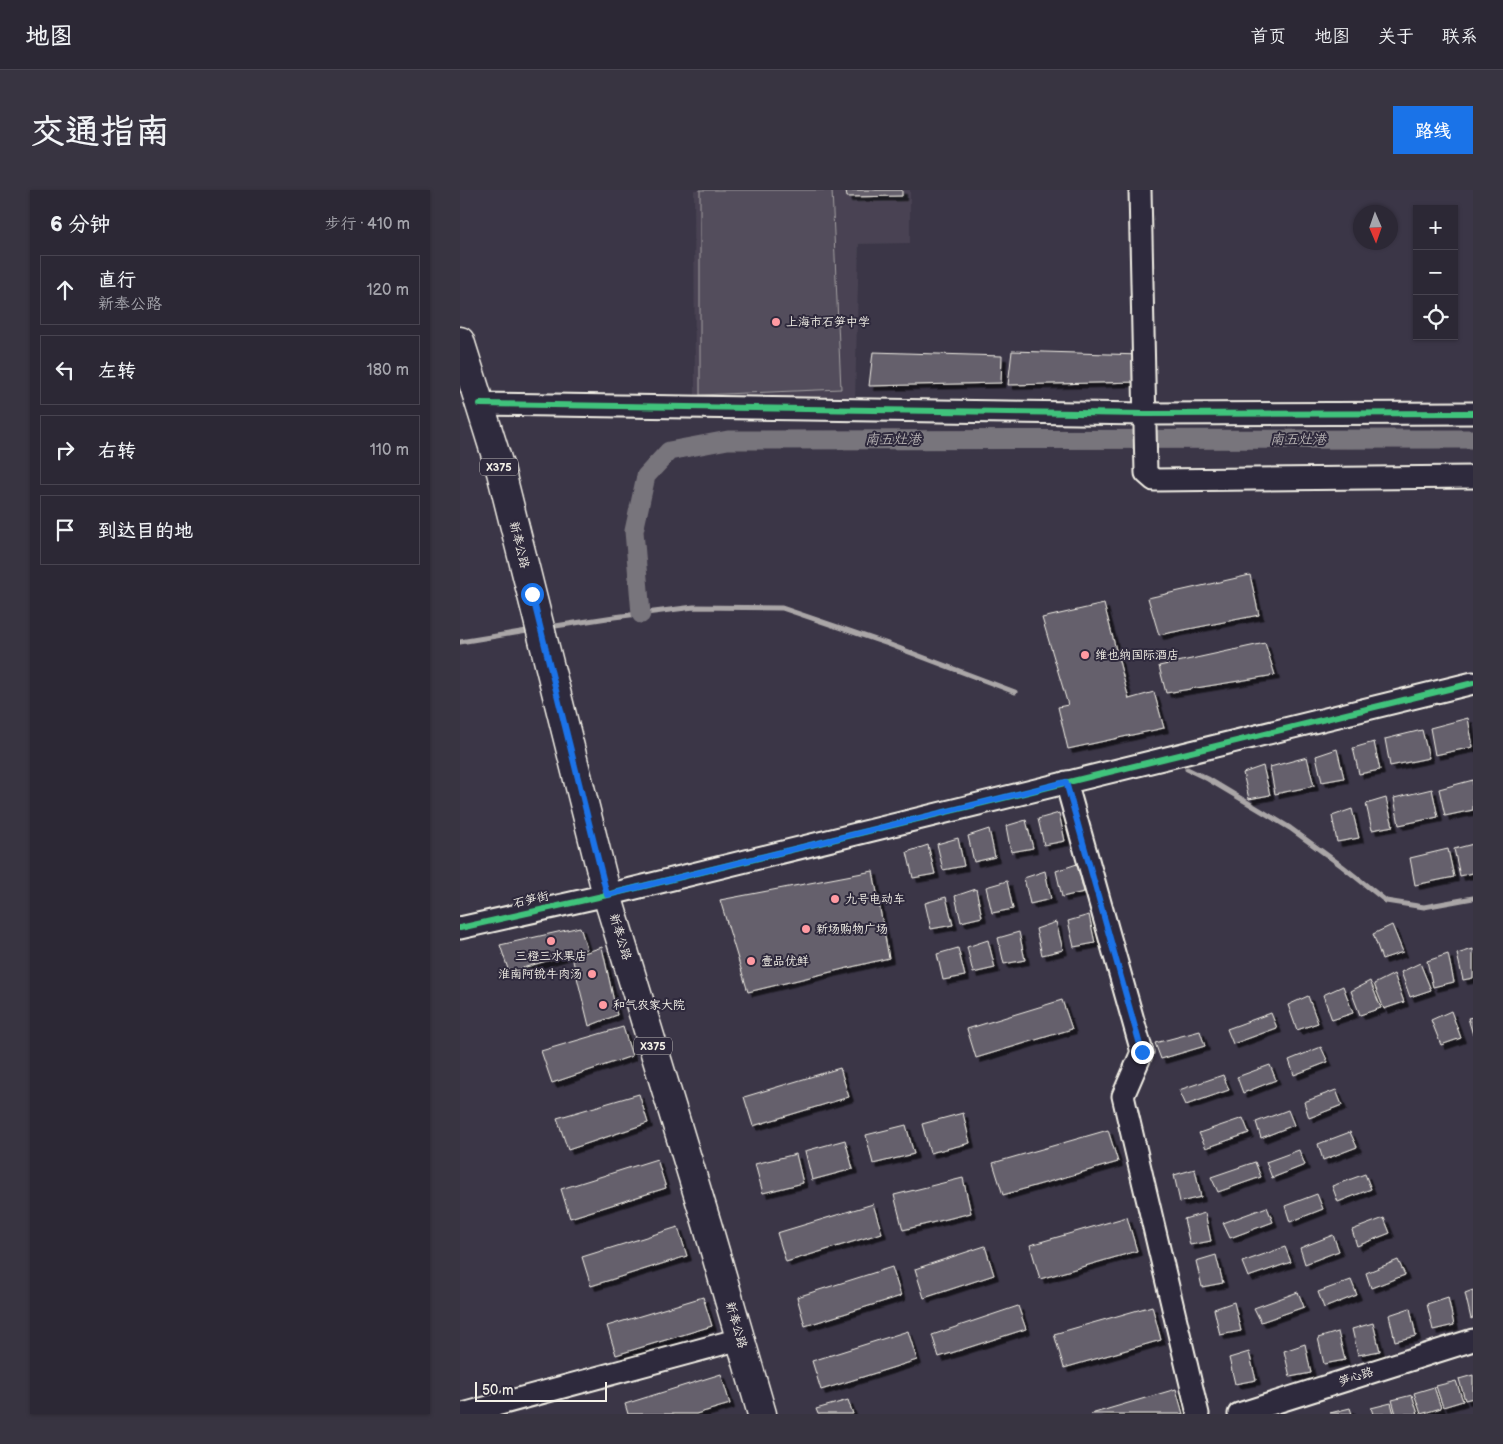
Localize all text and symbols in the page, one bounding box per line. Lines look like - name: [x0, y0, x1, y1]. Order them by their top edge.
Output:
- text: 地图: [25, 22, 73, 51]
- text: 首页: [1250, 26, 1286, 47]
- text: 地图: [1314, 26, 1350, 47]
- text: 关于: [1378, 26, 1414, 47]
- text: 联系: [1442, 26, 1478, 47]
- button: 路线: [1393, 106, 1473, 154]
- text: 交通指南: [30, 111, 170, 154]
- north arrow: [1353, 205, 1398, 250]
- map controls: [1413, 205, 1458, 340]
- button: +: [1413, 205, 1458, 250]
- text: 6 分钟: [50, 212, 110, 237]
- text: 步行 · 410 m: [325, 215, 410, 234]
- button: −: [1413, 250, 1458, 295]
- text: 直行: [98, 269, 136, 292]
- icon: ahead: [51, 276, 79, 304]
- text: 120 m: [366, 281, 409, 300]
- text: 新奉公路: [98, 295, 162, 314]
- button: locate: [1413, 295, 1458, 340]
- place label: 上海市石笋中学: [786, 315, 870, 330]
- marker: 上海市石笋中学: [770, 316, 782, 328]
- icon: left: [51, 356, 79, 384]
- text: 左转: [98, 360, 136, 383]
- text: 180 m: [367, 361, 409, 380]
- water label: 南五灶港: [865, 431, 923, 448]
- water label: 南五灶港: [1270, 431, 1328, 448]
- icon: right: [51, 436, 79, 464]
- text: 右转: [98, 440, 136, 463]
- text: 110 m: [370, 441, 409, 460]
- road number: X375: [480, 458, 518, 476]
- icon: arrive: [51, 516, 79, 544]
- text: 到达目的地: [98, 520, 193, 543]
- street label: 新奉公路: [506, 520, 532, 570]
- route start: [521, 583, 544, 606]
- place label: 维也纳国际酒店: [1095, 648, 1179, 663]
- marker: 维也纳国际酒店: [1079, 649, 1091, 661]
- street label: 石笋街: [512, 889, 550, 911]
- place label: 九号电动车: [845, 892, 905, 907]
- marker: 九号电动车: [829, 893, 841, 905]
- street label: 新奉公路: [606, 912, 634, 962]
- place label: 新场购物广场: [816, 922, 888, 937]
- marker: 新场购物广场: [800, 923, 812, 935]
- marker: 三橙三水果店: [545, 935, 557, 947]
- place label: 三橙三水果店: [515, 949, 587, 964]
- place label: 壹品优鲜: [761, 954, 809, 969]
- marker: 壹品优鲜: [745, 955, 757, 967]
- place label: 淮南阿锐牛肉汤: [498, 967, 582, 982]
- marker: 淮南阿锐牛肉汤: [586, 968, 598, 980]
- place label: 和气农家大院: [613, 998, 685, 1013]
- marker: 和气农家大院: [597, 999, 609, 1011]
- road number: X375: [634, 1038, 672, 1054]
- route end: [1131, 1041, 1154, 1064]
- street label: 新奉公路: [722, 1300, 750, 1350]
- street label: 笋心路: [1337, 1364, 1375, 1390]
- scale bar: [475, 1379, 608, 1402]
- text: 50 m: [482, 1382, 514, 1399]

